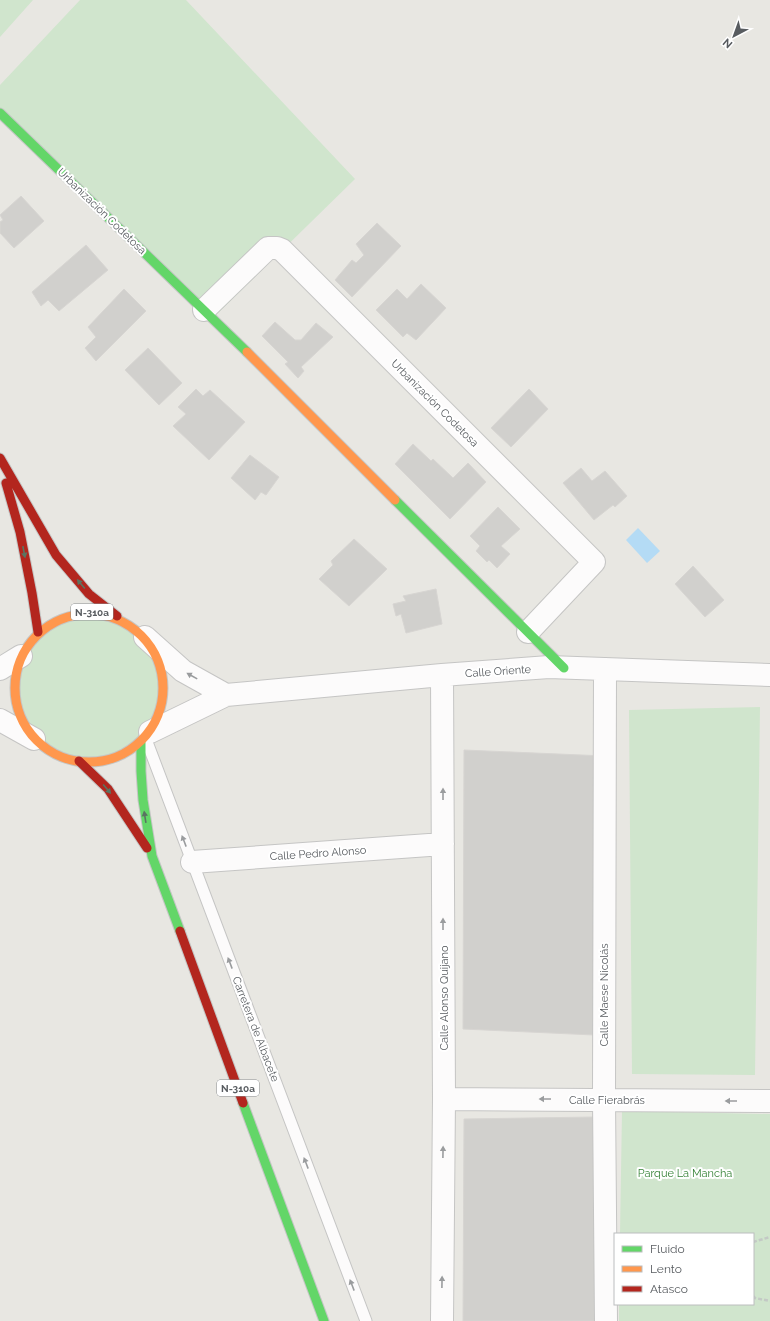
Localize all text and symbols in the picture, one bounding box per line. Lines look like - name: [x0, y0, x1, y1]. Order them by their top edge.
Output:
- north arrow: [714, 16, 754, 56]
- text: N: [720, 36, 735, 51]
- street label: Urbanización Codetosa: [55, 166, 149, 257]
- street label: Urbanización Codetosa: [388, 357, 481, 450]
- one-way arrow: [21, 546, 27, 558]
- one-way arrow: [77, 579, 86, 590]
- road number: N-310a: [71, 604, 113, 620]
- street label: Calle Oriente: [465, 663, 532, 680]
- one-way arrow: [186, 672, 198, 679]
- one-way arrow: [102, 784, 111, 794]
- one-way arrow: [440, 787, 446, 800]
- one-way arrow: [142, 811, 148, 824]
- one-way arrow: [181, 835, 187, 847]
- street label: Calle Pedro Alonso: [269, 844, 367, 863]
- one-way arrow: [440, 917, 446, 930]
- street label: Calle Maese Nicolás: [598, 943, 611, 1047]
- street label: Calle Alonso Quijano: [438, 945, 451, 1051]
- one-way arrow: [227, 956, 233, 968]
- street label: Carretera de Albacete: [229, 975, 282, 1084]
- road number: N-310a: [217, 1080, 259, 1096]
- street label: Calle Fierabrás: [569, 1094, 645, 1107]
- one-way arrow: [538, 1096, 551, 1102]
- one-way arrow: [724, 1098, 737, 1104]
- one-way arrow: [440, 1146, 447, 1158]
- one-way arrow: [303, 1157, 309, 1169]
- park label: Parque La Mancha: [638, 1167, 732, 1180]
- legend: [614, 1233, 754, 1305]
- text: Fluido: [650, 1242, 685, 1256]
- text: Lento: [650, 1262, 682, 1276]
- one-way arrow: [439, 1275, 445, 1288]
- one-way arrow: [349, 1278, 355, 1290]
- text: Atasco: [650, 1282, 688, 1296]

